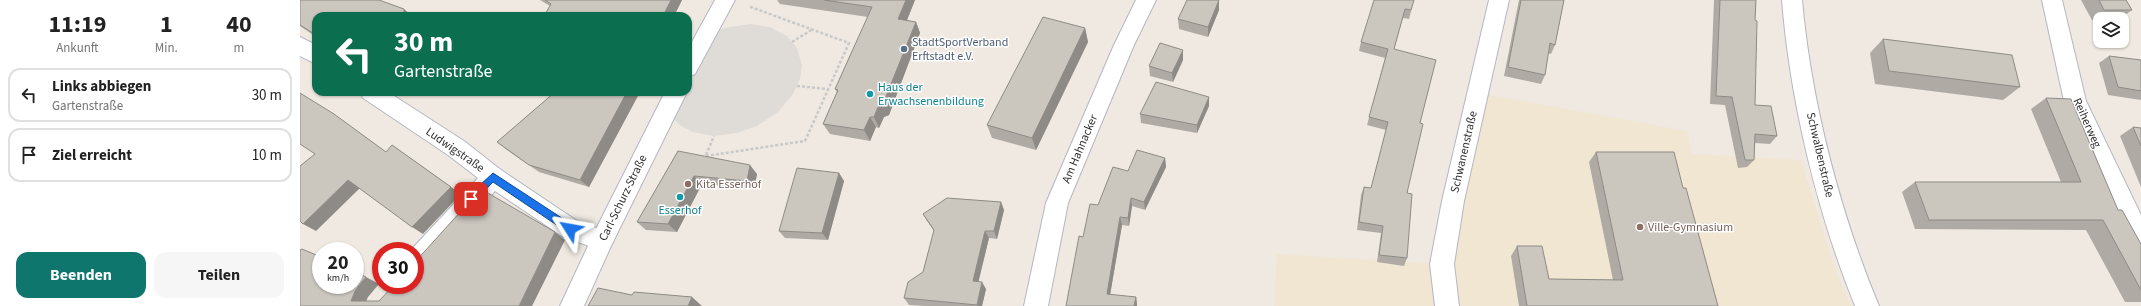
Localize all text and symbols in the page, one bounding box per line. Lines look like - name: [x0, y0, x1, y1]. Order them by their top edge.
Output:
- text: 11:19: [48, 7, 106, 42]
- text: 1: [160, 7, 173, 42]
- text: 40: [226, 7, 252, 42]
- map controls: [2093, 12, 2129, 48]
- button: layers: [2093, 12, 2129, 48]
- text: 30 m: [394, 22, 453, 62]
- icon: left: [328, 28, 380, 80]
- place label: StadtSportVerband Erftstadt e.V.: [912, 34, 1008, 65]
- text: Ankunft: [56, 39, 99, 57]
- text: Min.: [155, 39, 178, 57]
- text: m: [233, 39, 244, 57]
- marker: StadtSportVerband Erftstadt e.V.: [899, 44, 909, 54]
- text: Gartenstraße: [394, 59, 493, 84]
- text: Links abbiegen: [52, 76, 151, 97]
- place label: Haus der Erwachsenenbildung: [878, 79, 984, 110]
- icon: left: [18, 84, 40, 106]
- text: 30 m: [252, 85, 282, 106]
- marker: Haus der Erwachsenenbildung: [865, 89, 875, 99]
- street label: Reiherweg: [2068, 95, 2106, 151]
- text: Gartenstraße: [52, 97, 123, 115]
- street label: Schwanenstraße: [1446, 109, 1482, 195]
- street label: Am Hahnacker: [1058, 111, 1102, 186]
- street label: Schwalbenstraße: [1802, 111, 1838, 199]
- street label: Ludwigstraße: [422, 123, 488, 177]
- icon: arrive: [18, 144, 40, 166]
- text: Ziel erreicht: [52, 145, 132, 166]
- text: 10 m: [252, 145, 282, 166]
- street label: Carl-Schurz-Straße: [595, 152, 651, 244]
- place label: Kita Esserhof: [696, 176, 762, 193]
- marker: Kita Esserhof: [683, 179, 693, 189]
- pin: [454, 182, 488, 216]
- icon: arrive: [460, 188, 482, 210]
- marker: Esserhof: [675, 192, 685, 202]
- place label: Esserhof: [658, 202, 702, 219]
- position arrow: [549, 208, 591, 250]
- place label: Ville-Gymnasium: [1648, 219, 1733, 236]
- marker: Ville-Gymnasium: [1635, 222, 1645, 232]
- speed limit sign: 30: [372, 242, 424, 294]
- text: 20: [327, 249, 349, 277]
- button: Beenden: [16, 252, 146, 298]
- button: Teilen: [154, 252, 284, 298]
- text: km/h: [327, 271, 349, 285]

